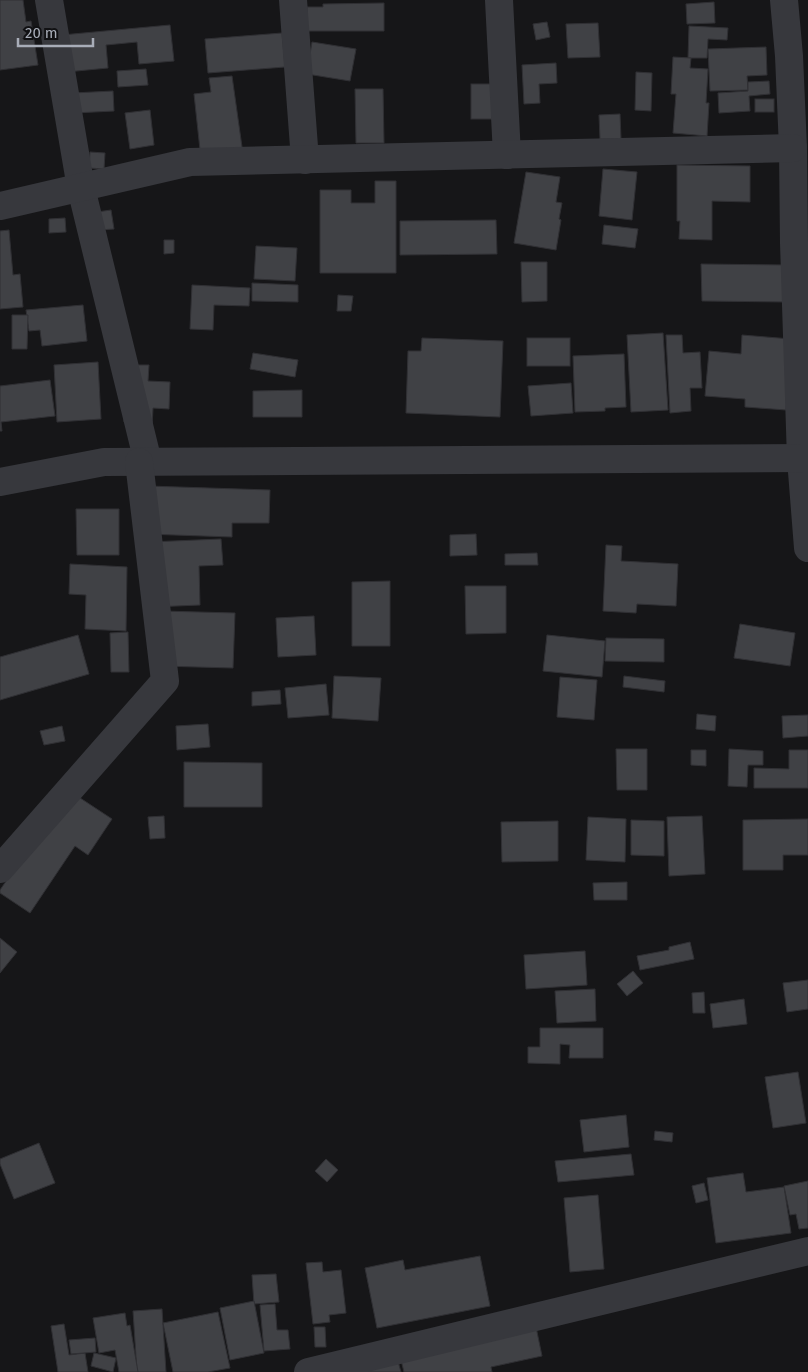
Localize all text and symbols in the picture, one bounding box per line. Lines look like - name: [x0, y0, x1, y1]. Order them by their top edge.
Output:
- scale bar: [18, 15, 92, 47]
- text: 20 m: [25, 24, 58, 42]

